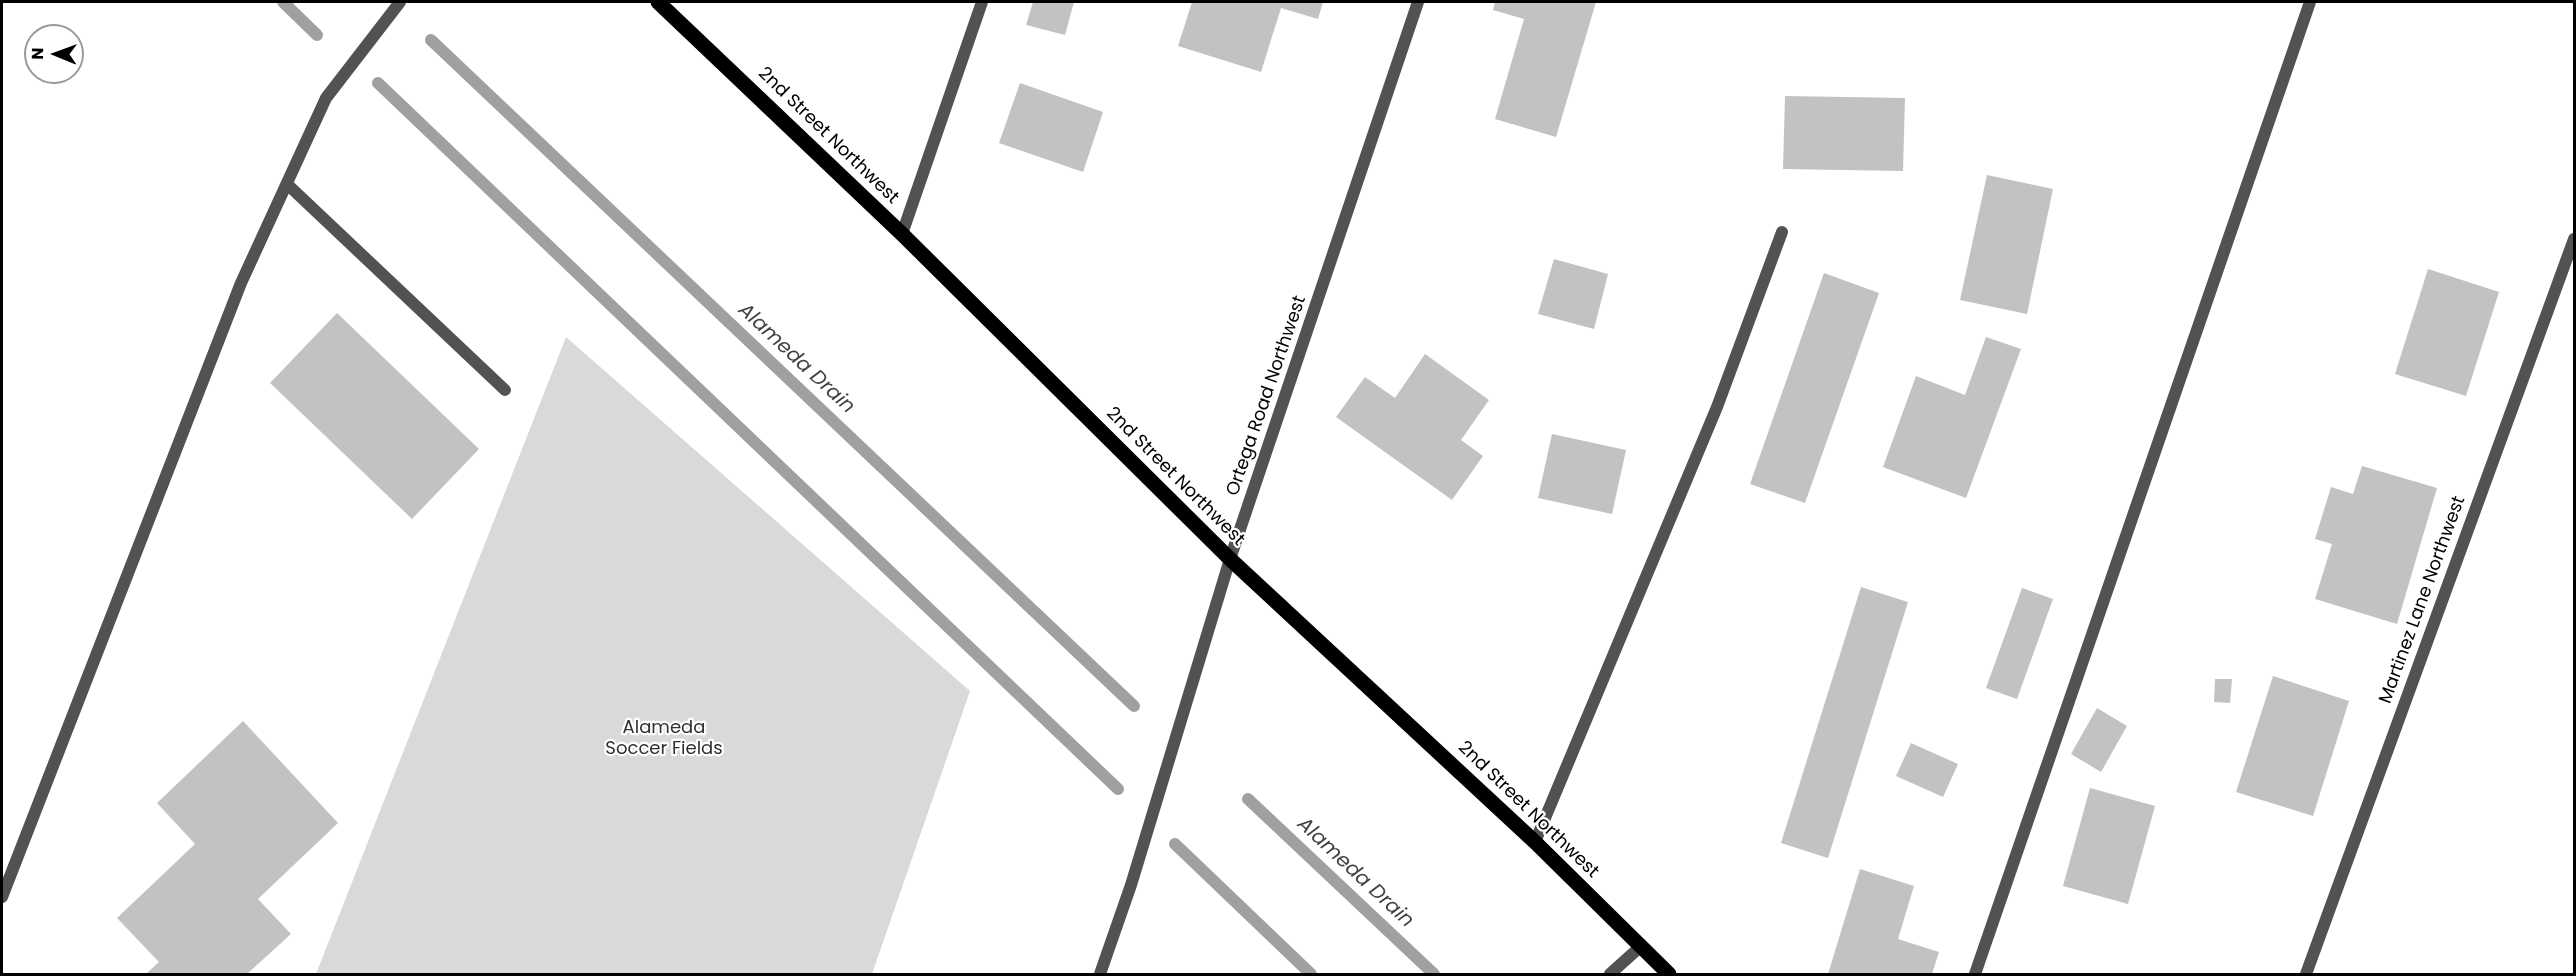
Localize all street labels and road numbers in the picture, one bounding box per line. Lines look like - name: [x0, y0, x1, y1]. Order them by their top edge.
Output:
- street label: 2nd Street Northwest: [753, 63, 903, 209]
- street label: Ortega Road Northwest: [1223, 293, 1311, 499]
- street label: 2nd Street Northwest: [1101, 403, 1249, 551]
- street label: Martinez Lane Northwest: [2375, 493, 2471, 707]
- street label: 2nd Street Northwest: [1453, 737, 1603, 883]

